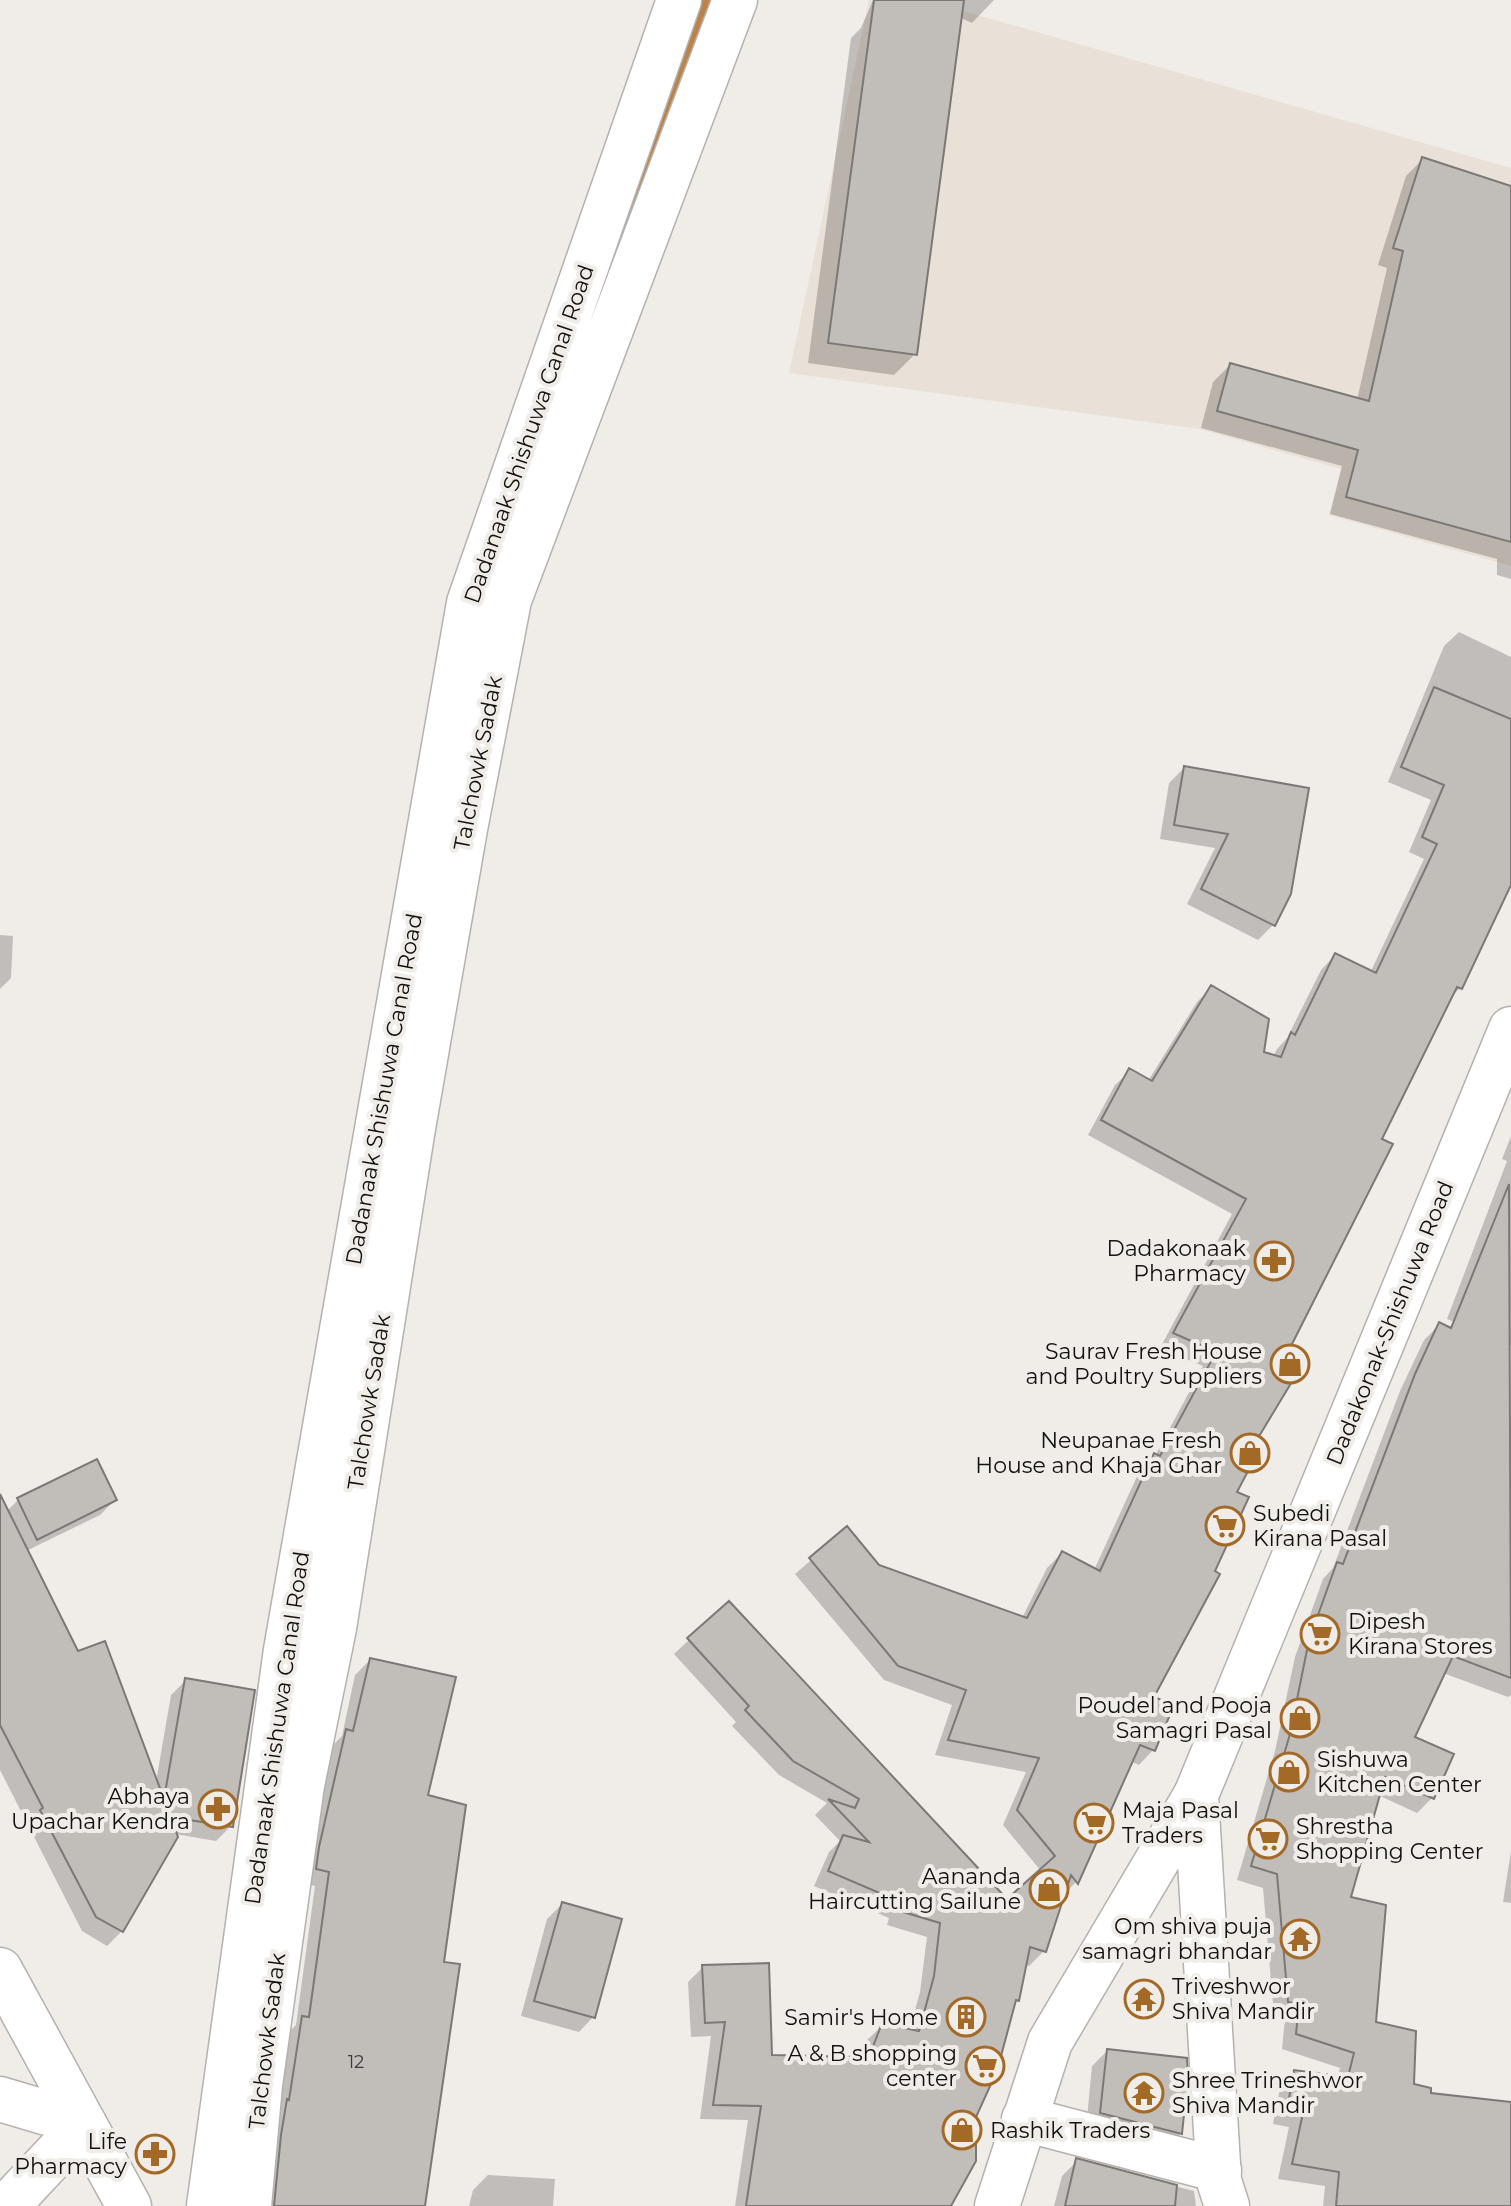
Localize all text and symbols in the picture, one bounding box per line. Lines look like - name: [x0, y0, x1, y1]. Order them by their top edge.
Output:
- street label: Dadanaak Shishuwa Canal Road: [458, 261, 600, 607]
- street label: Talchowk Sadak: [448, 673, 508, 853]
- street label: Dadanaak Shishuwa Canal Road: [340, 911, 428, 1267]
- street label: Dadakonak-Shishuwa Road: [1321, 1177, 1459, 1469]
- place label: Dadakonaak Pharmacy: [1106, 1235, 1247, 1287]
- pharmacy icon: Dadakonaak Pharmacy: [1253, 1240, 1295, 1282]
- street label: Talchowk Sadak: [342, 1312, 396, 1492]
- place label: Saurav Fresh House and Poultry Suppliers: [1026, 1338, 1262, 1390]
- shop icon: Saurav Fresh House and Poultry Suppliers: [1269, 1343, 1311, 1385]
- place label: Neupanae Fresh House and Khaja Ghar: [975, 1427, 1222, 1479]
- shop icon: Neupanae Fresh House and Khaja Ghar: [1229, 1432, 1271, 1474]
- place label: Subedi Kirana Pasal: [1253, 1500, 1387, 1552]
- supermarket icon: Subedi Kirana Pasal: [1204, 1505, 1246, 1547]
- street label: Dadanaak Shishuwa Canal Road: [239, 1550, 315, 1906]
- place label: Dipesh Kirana Stores: [1348, 1608, 1493, 1660]
- supermarket icon: Dipesh Kirana Stores: [1299, 1613, 1341, 1655]
- place label: Poudel and Pooja Samagri Pasal: [1077, 1692, 1272, 1744]
- shop icon: Poudel and Pooja Samagri Pasal: [1279, 1697, 1321, 1739]
- place label: Sishuwa Kitchen Center: [1317, 1746, 1482, 1798]
- shop icon: Sishuwa Kitchen Center: [1268, 1751, 1310, 1793]
- place label: Abhaya Upachar Kendra: [11, 1783, 190, 1835]
- pharmacy icon: Abhaya Upachar Kendra: [197, 1788, 239, 1830]
- place label: Maja Pasal Traders: [1122, 1797, 1239, 1849]
- supermarket icon: Maja Pasal Traders: [1073, 1802, 1115, 1844]
- place label: Shrestha Shopping Center: [1296, 1813, 1484, 1865]
- supermarket icon: Shrestha Shopping Center: [1247, 1818, 1289, 1860]
- place label: Aananda Haircutting Sailune: [808, 1863, 1021, 1915]
- shop icon: Aananda Haircutting Sailune: [1028, 1868, 1070, 1910]
- place label: Om shiva puja samagri bhandar: [1082, 1913, 1272, 1965]
- temple icon: Om shiva puja samagri bhandar: [1279, 1918, 1321, 1960]
- street label: Talchowk Sadak: [243, 1951, 291, 2131]
- place label: Triveshwor Shiva Mandir: [1172, 1973, 1315, 2025]
- temple icon: Triveshwor Shiva Mandir: [1123, 1978, 1165, 2020]
- building icon: Samir's Home: [945, 1996, 987, 2038]
- place label: Samir's Home: [784, 2004, 938, 2031]
- place label: A & B shopping center: [788, 2040, 957, 2092]
- supermarket icon: A & B shopping center: [964, 2045, 1006, 2087]
- house number: 12: [348, 2051, 364, 2073]
- place label: Shree Trineshwor Shiva Mandir: [1172, 2067, 1363, 2119]
- temple icon: Shree Trineshwor Shiva Mandir: [1123, 2072, 1165, 2114]
- shop icon: Rashik Traders: [941, 2109, 983, 2151]
- place label: Rashik Traders: [990, 2117, 1150, 2144]
- place label: Life Pharmacy: [14, 2128, 127, 2180]
- pharmacy icon: Life Pharmacy: [134, 2133, 176, 2175]

